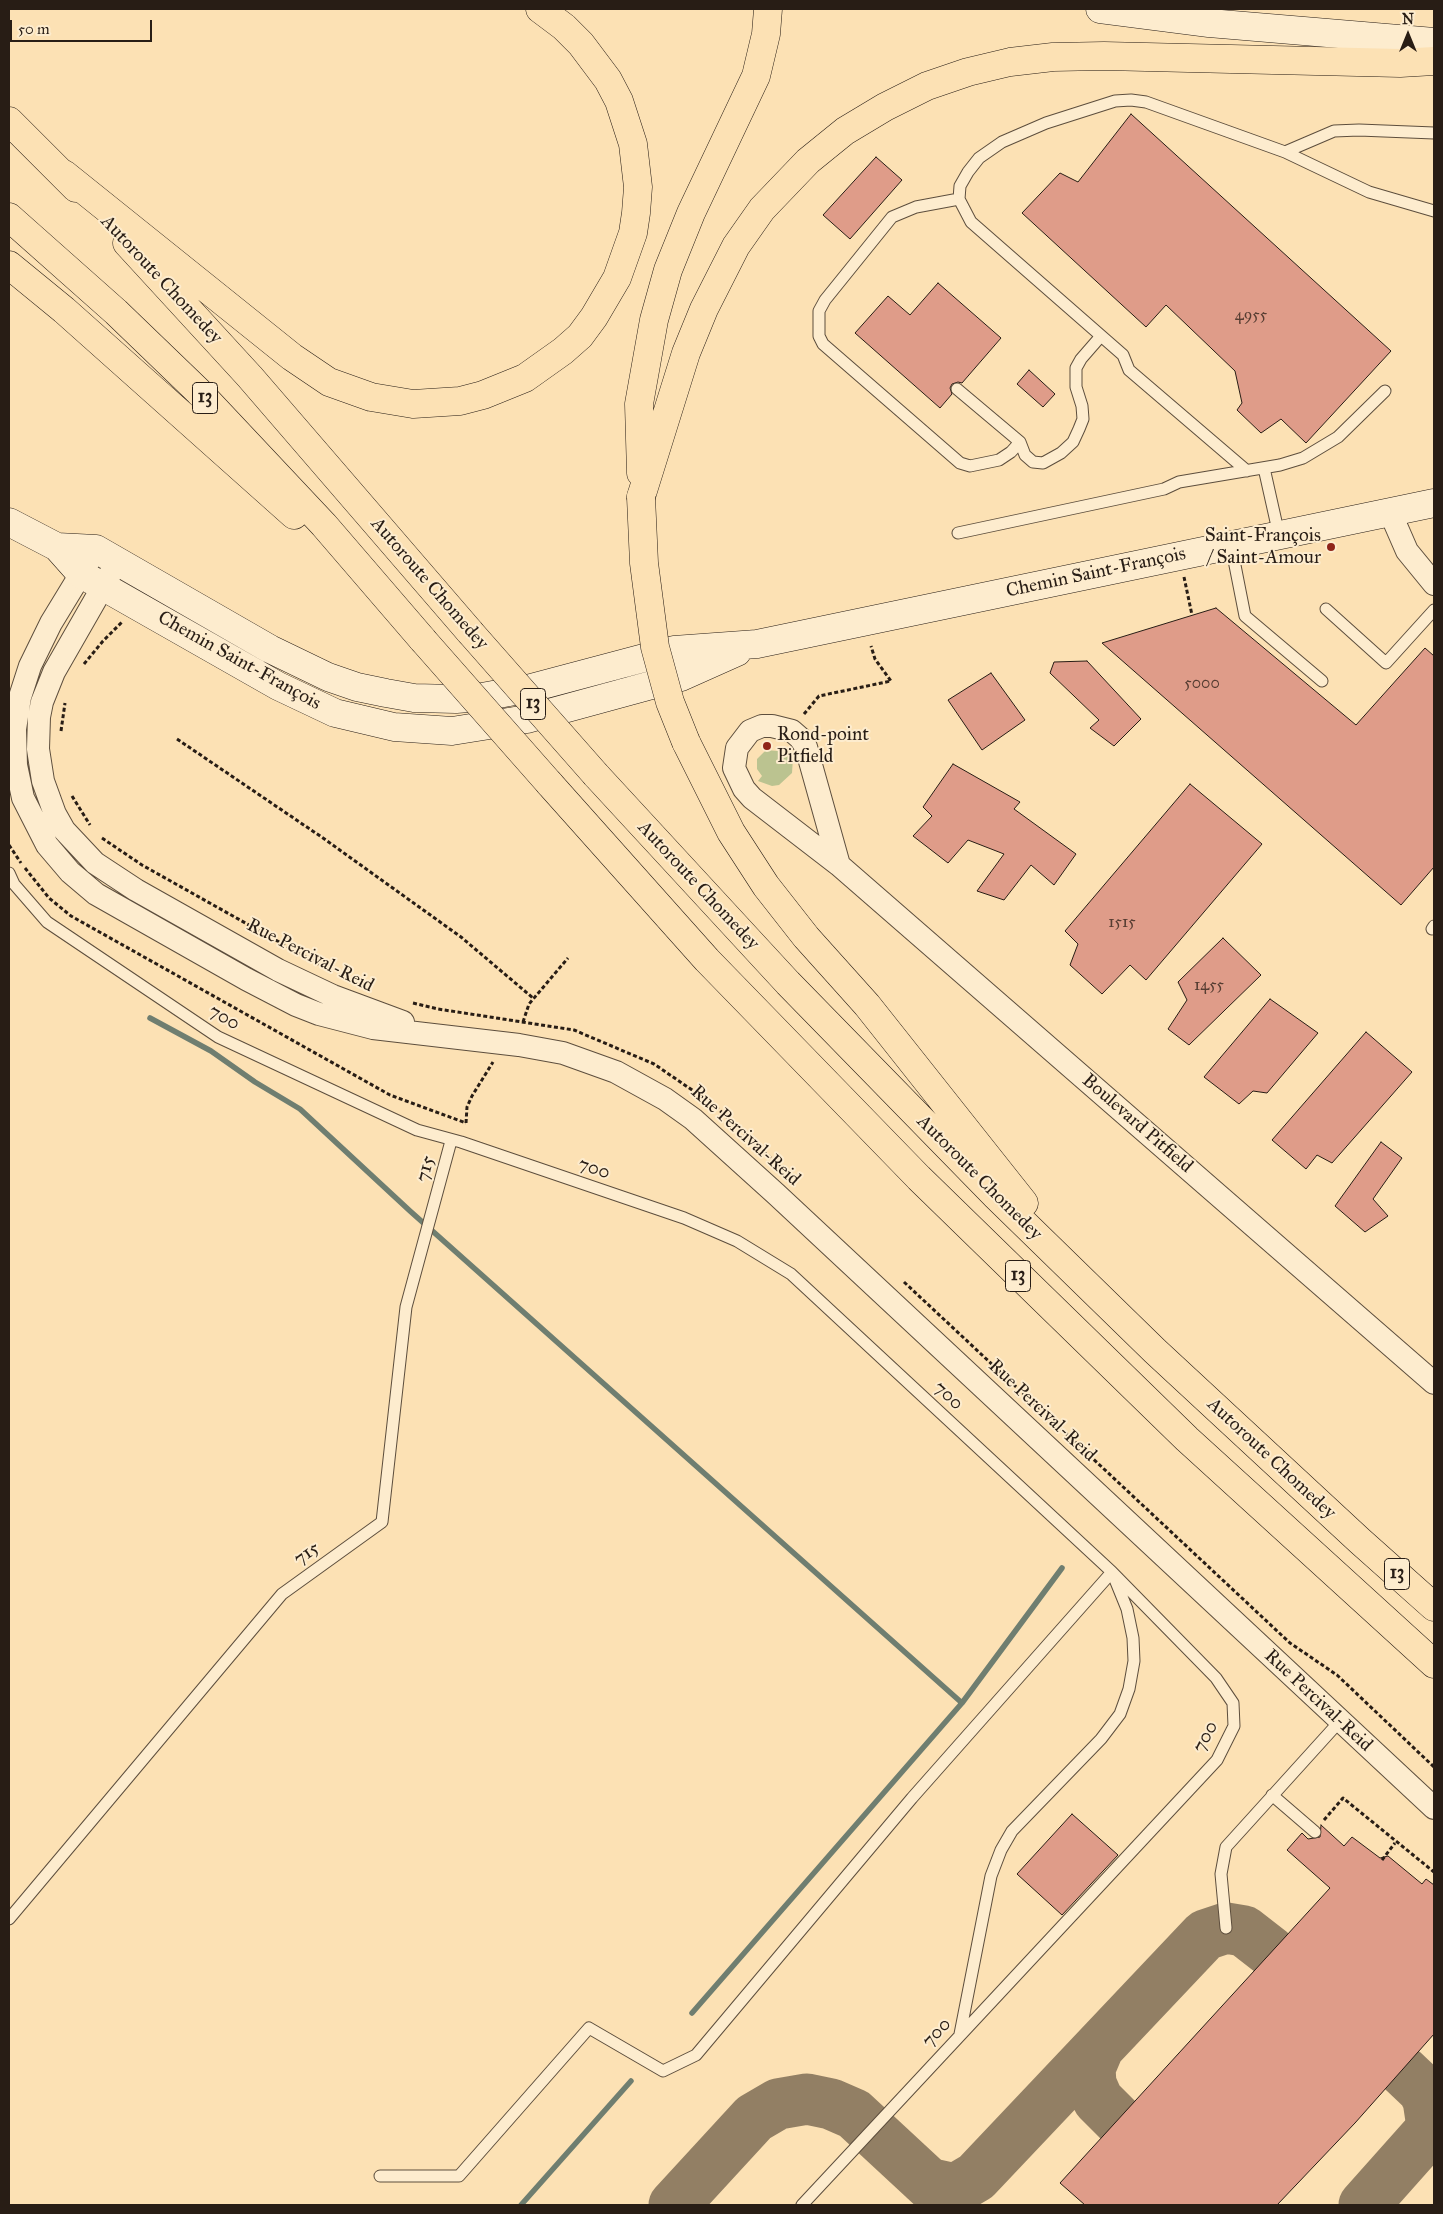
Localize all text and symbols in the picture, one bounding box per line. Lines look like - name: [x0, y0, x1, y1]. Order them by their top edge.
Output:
- scale bar: [12, 10, 155, 42]
- north arrow: [1383, 10, 1433, 60]
- text: N: [1402, 11, 1414, 28]
- text: 50 m: [18, 20, 50, 38]
- street label: Autoroute Chomedey: [95, 211, 227, 349]
- house number: 4955: [1235, 306, 1267, 326]
- road number: 13: [192, 382, 218, 413]
- street label: Autoroute Chomedey: [365, 513, 493, 655]
- place label: Saint-François / Saint-Amour: [1205, 525, 1321, 569]
- marker: Saint-François / Saint-Amour: [1325, 541, 1337, 553]
- street label: Chemin Saint-François: [1004, 543, 1188, 603]
- street label: Chemin Saint-François: [153, 607, 325, 715]
- house number: 5000: [1184, 674, 1220, 694]
- road number: 13: [520, 689, 546, 720]
- place label: Rond-point Pitfield: [777, 724, 869, 768]
- marker: Rond-point Pitfield: [761, 740, 773, 752]
- street label: Autoroute Chomedey: [632, 817, 764, 955]
- house number: 1515: [1108, 913, 1136, 933]
- street label: Rue Percival-Reid: [243, 914, 377, 998]
- house number: 1455: [1194, 976, 1224, 996]
- street label: 700: [204, 1000, 244, 1036]
- street label: Boulevard Pitfield: [1077, 1070, 1197, 1178]
- street label: Rue Percival-Reid: [685, 1081, 805, 1191]
- street label: Autoroute Chomedey: [912, 1111, 1046, 1245]
- street label: 715: [412, 1153, 440, 1185]
- street label: 700: [575, 1153, 613, 1185]
- road number: 13: [1006, 1260, 1030, 1292]
- street label: Rue Percival-Reid: [983, 1355, 1101, 1467]
- street label: 700: [928, 1377, 968, 1415]
- street label: Autoroute Chomedey: [1202, 1393, 1340, 1525]
- street label: 715: [290, 1537, 324, 1571]
- road number: 13: [1384, 1558, 1410, 1590]
- street label: Rue Percival-Reid: [1259, 1645, 1377, 1757]
- street label: 700: [1188, 1717, 1224, 1757]
- street label: 700: [918, 2013, 956, 2053]

